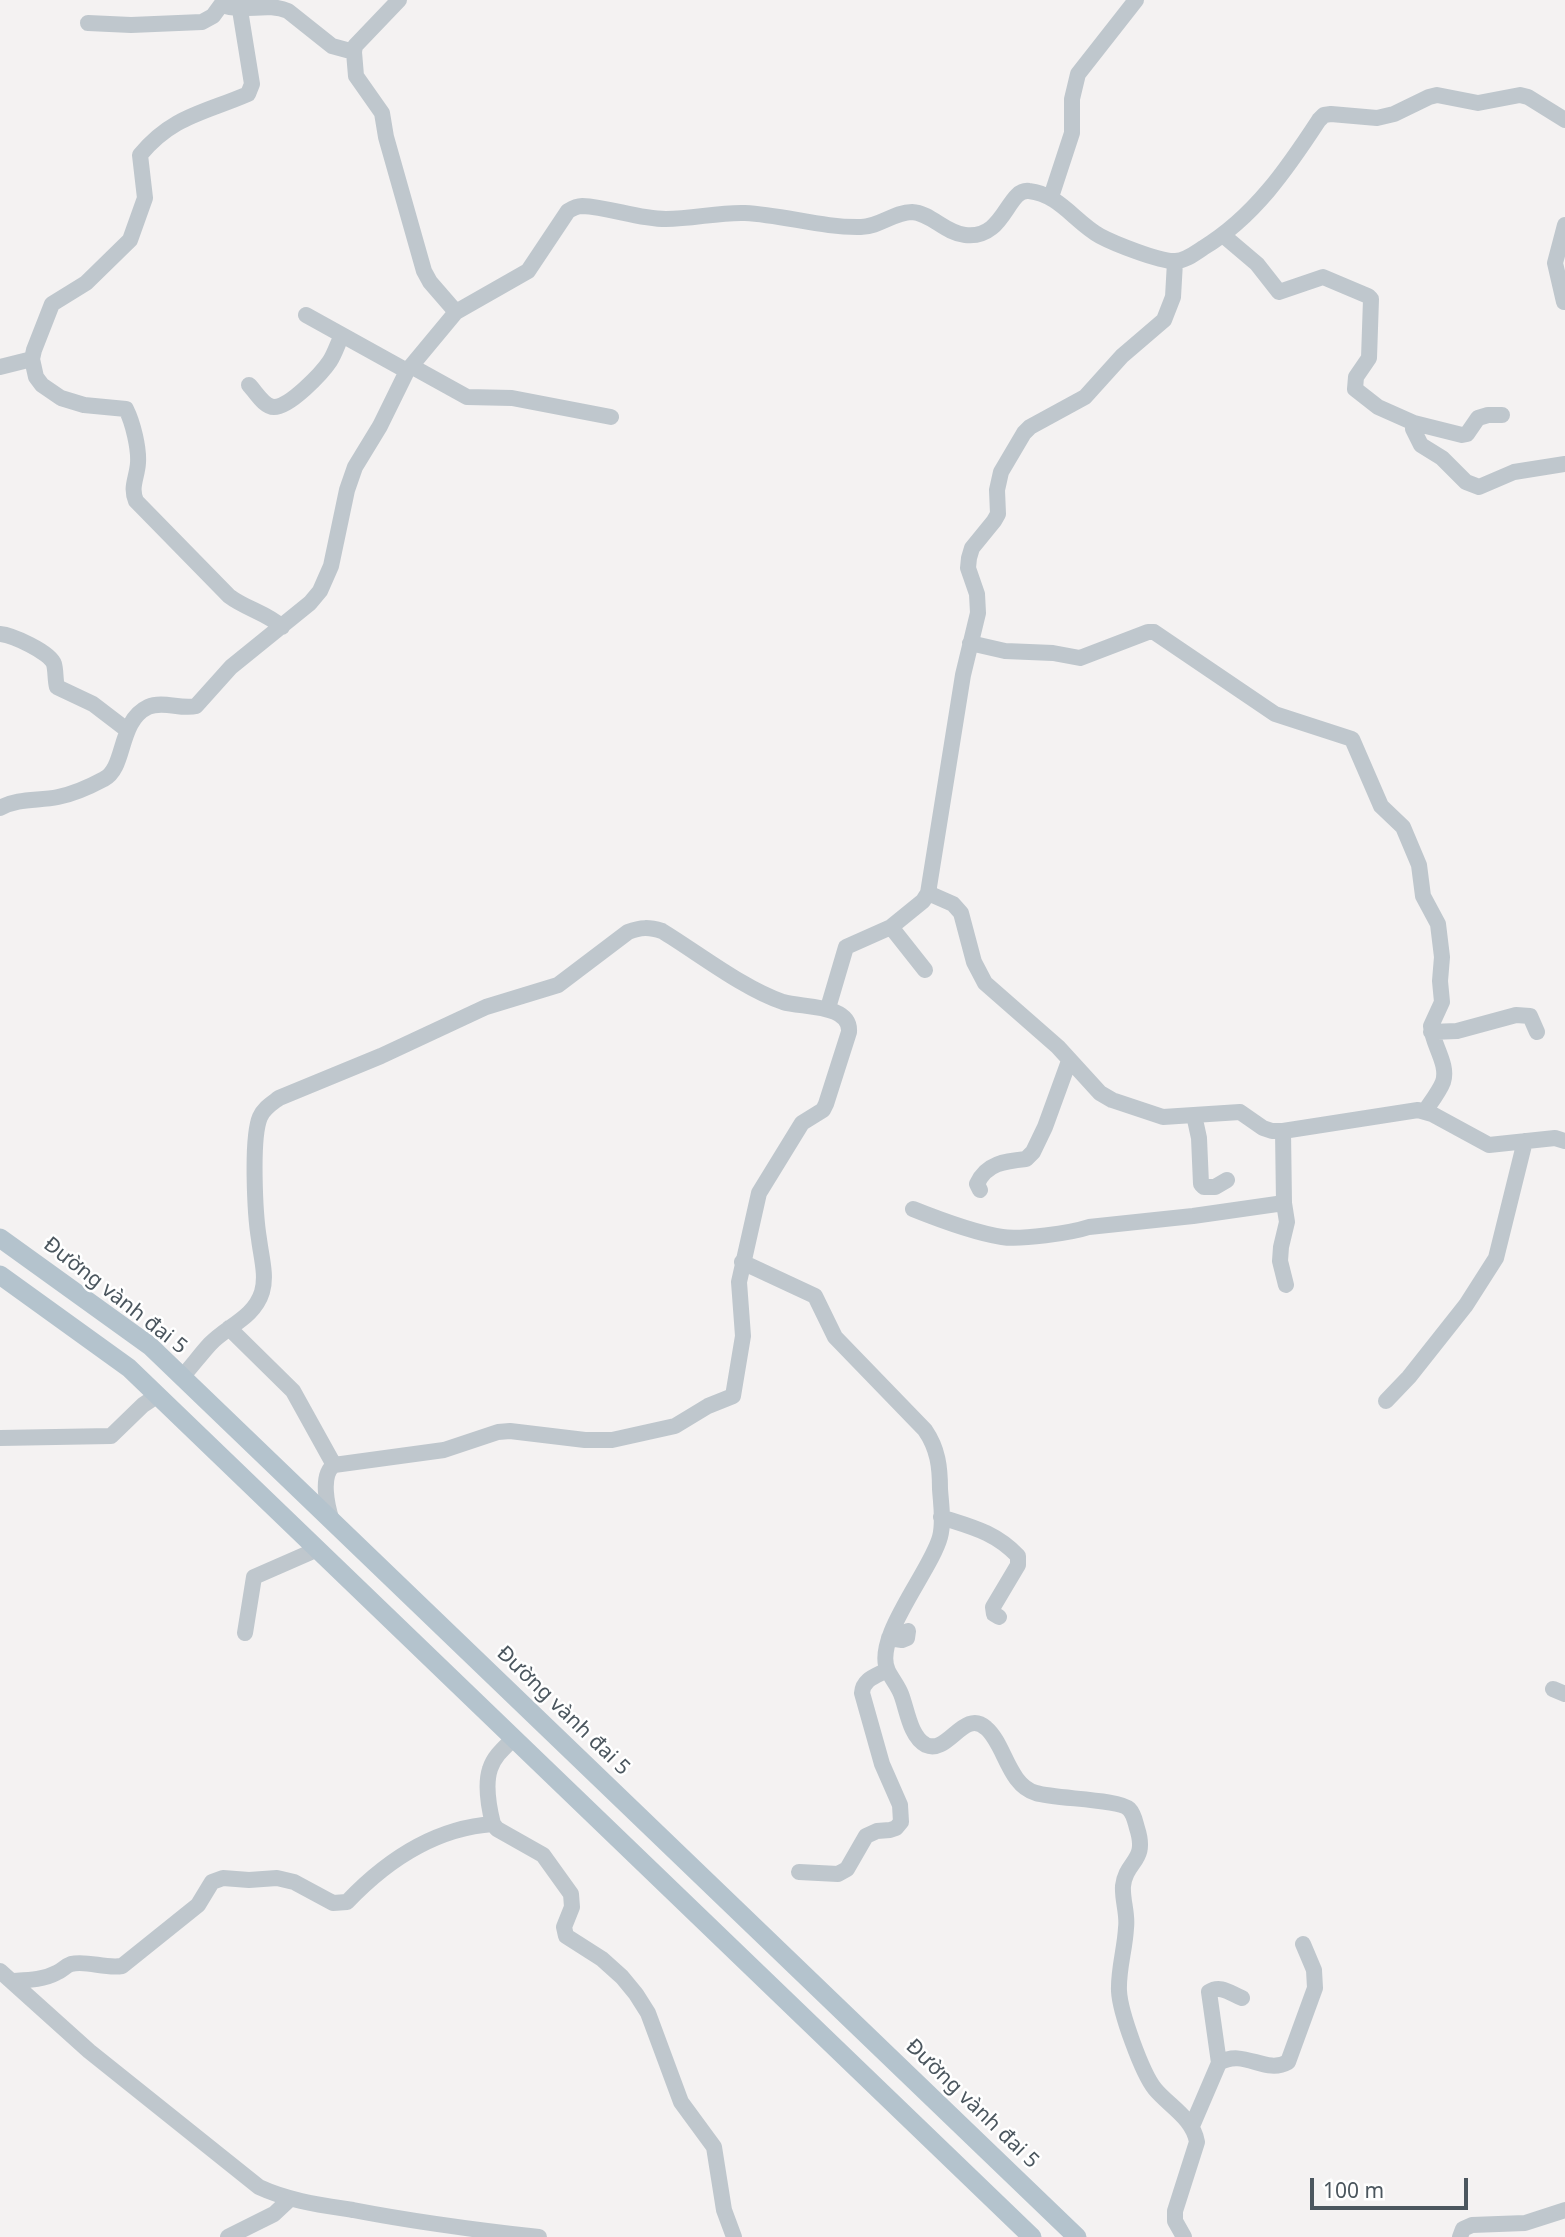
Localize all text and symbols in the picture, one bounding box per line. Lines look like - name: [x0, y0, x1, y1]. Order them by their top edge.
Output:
- street label: Đường vành đai 5: [38, 1232, 192, 1360]
- street label: Đường vành đai 5: [491, 1641, 635, 1781]
- street label: Đường vành đai 5: [900, 2034, 1044, 2174]
- scale bar: [1313, 2164, 1470, 2208]
- text: 100 m: [1323, 2176, 1384, 2204]

